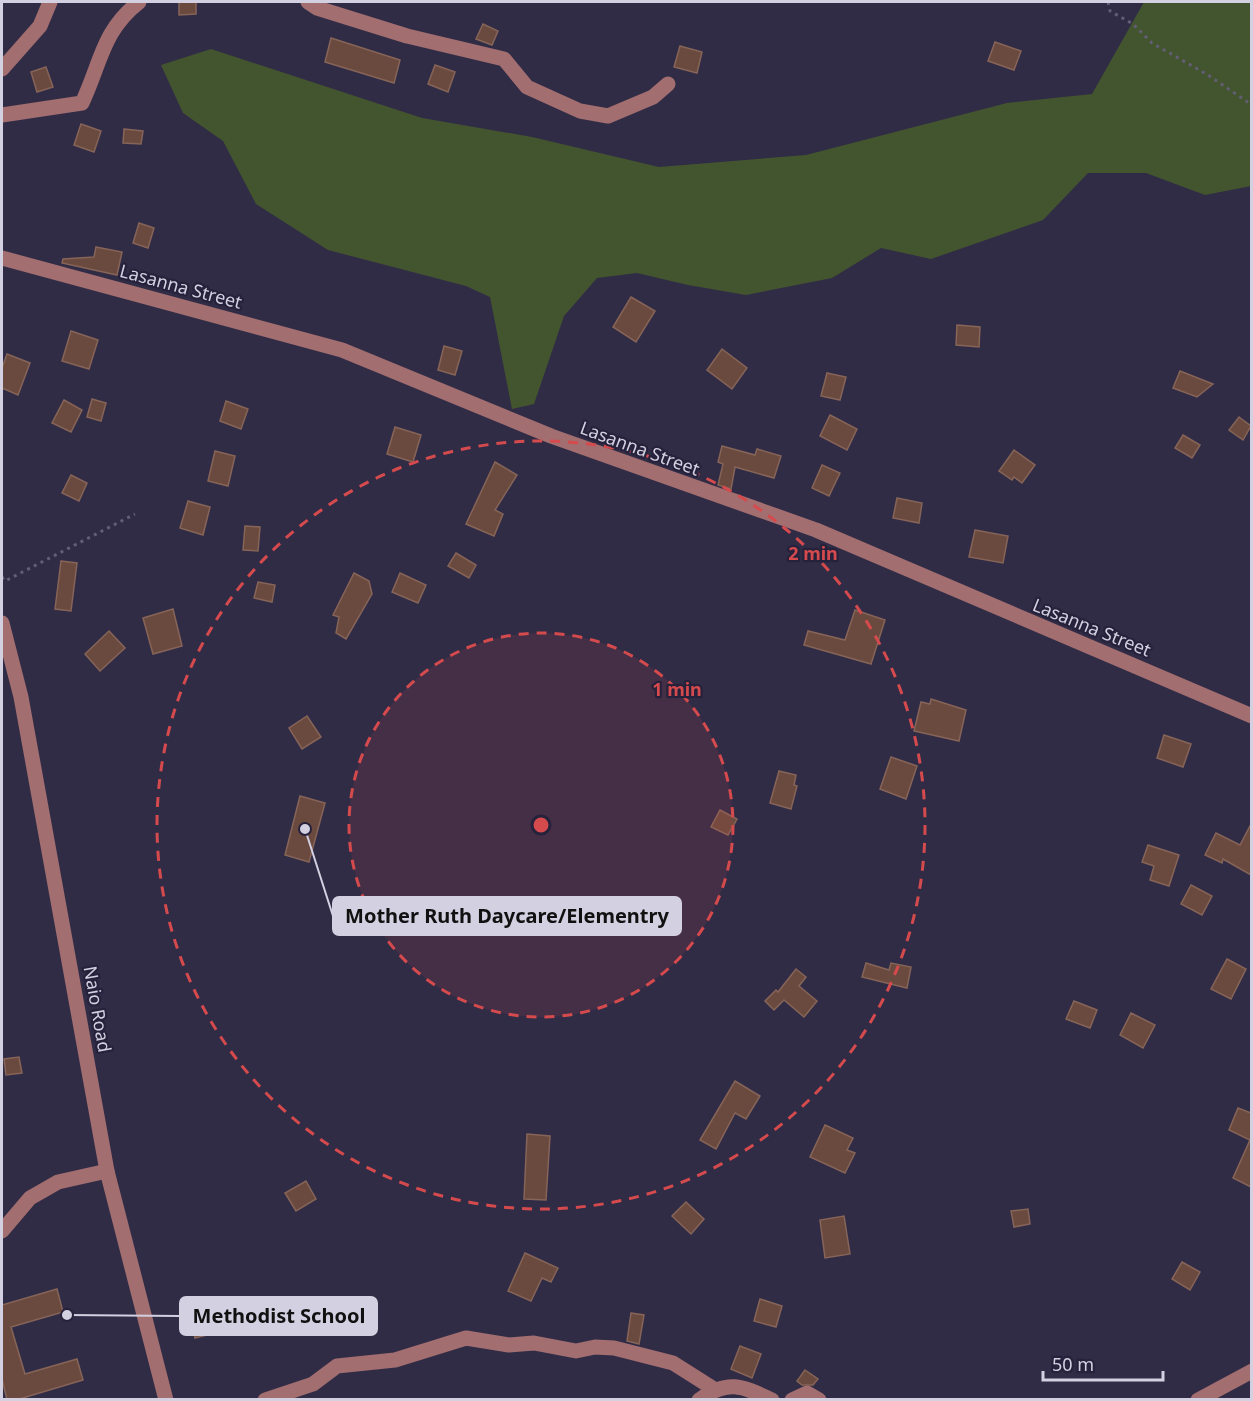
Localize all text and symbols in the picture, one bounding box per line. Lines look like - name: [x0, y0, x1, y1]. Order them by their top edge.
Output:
- street label: Lasanna Street: [117, 258, 245, 314]
- street label: Lasanna Street: [577, 415, 704, 481]
- text: 2 min: [788, 541, 838, 565]
- street label: Lasanna Street: [1029, 592, 1155, 662]
- text: 1 min: [652, 677, 702, 701]
- centre of rings: [531, 815, 551, 835]
- callout: Mother Ruth Daycare/Elementry: [333, 897, 681, 935]
- text: Mother Ruth Daycare/Elementry: [345, 902, 669, 929]
- street label: Naio Road: [79, 964, 117, 1054]
- callout: Methodist School: [180, 1297, 377, 1335]
- text: Methodist School: [193, 1302, 365, 1329]
- scale bar: [1043, 1344, 1163, 1382]
- text: 50 m: [1052, 1352, 1094, 1376]

